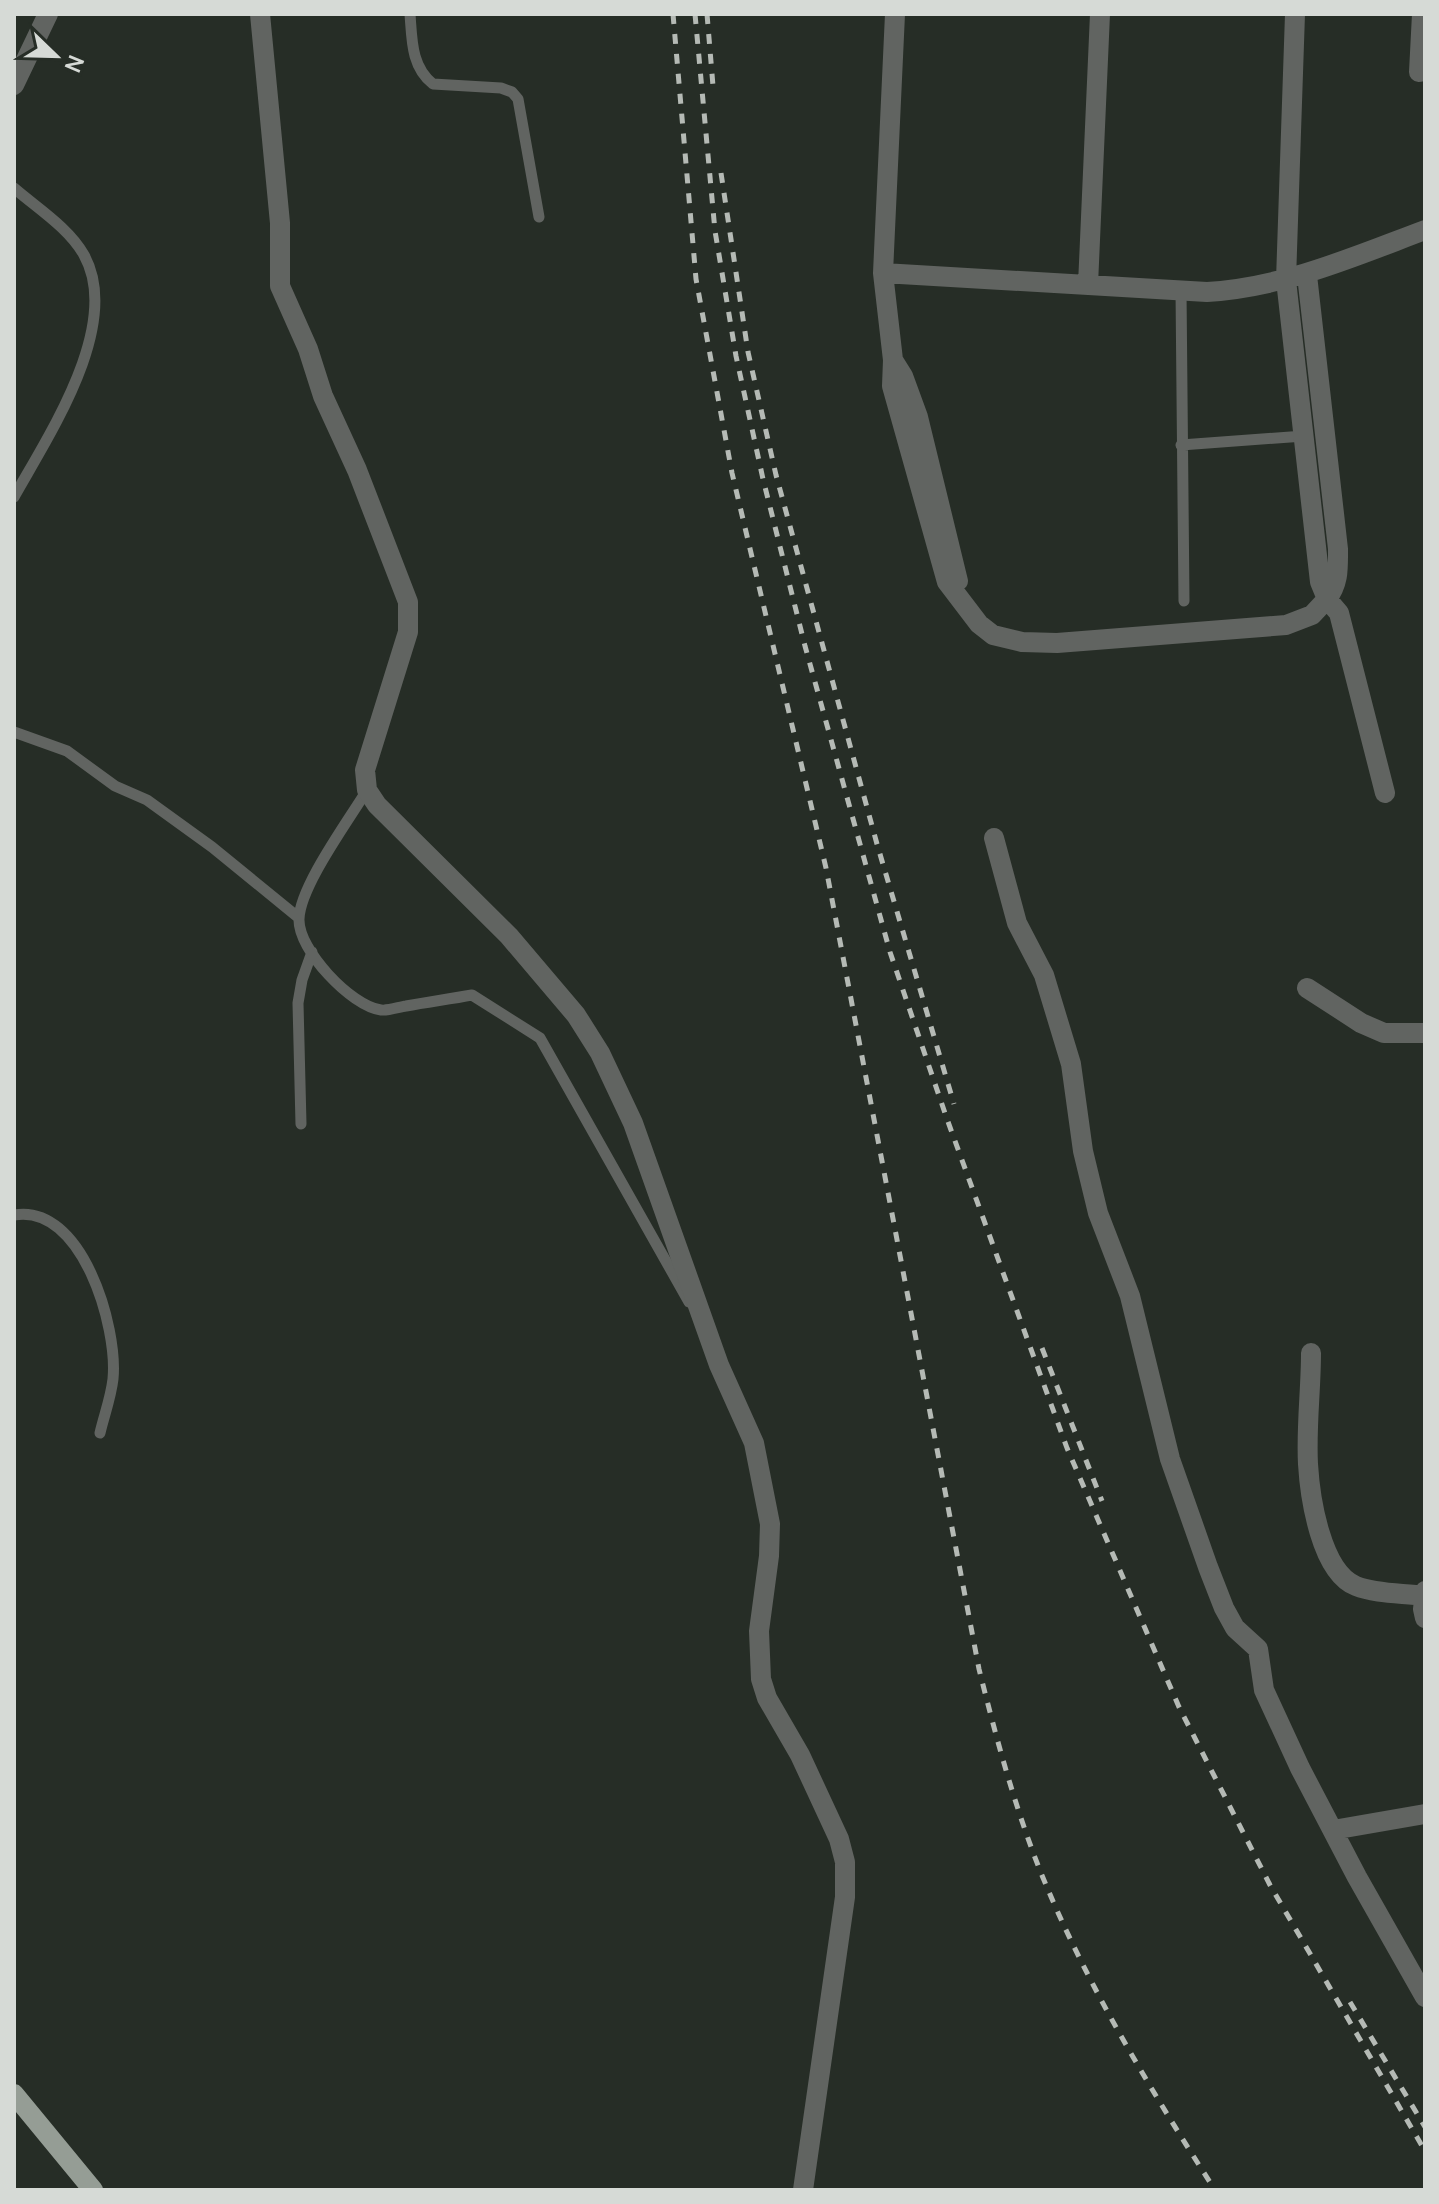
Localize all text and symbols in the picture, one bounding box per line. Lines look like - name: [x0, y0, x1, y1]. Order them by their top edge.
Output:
- north arrow: [16, 16, 96, 96]
- text: N: [58, 51, 91, 77]

